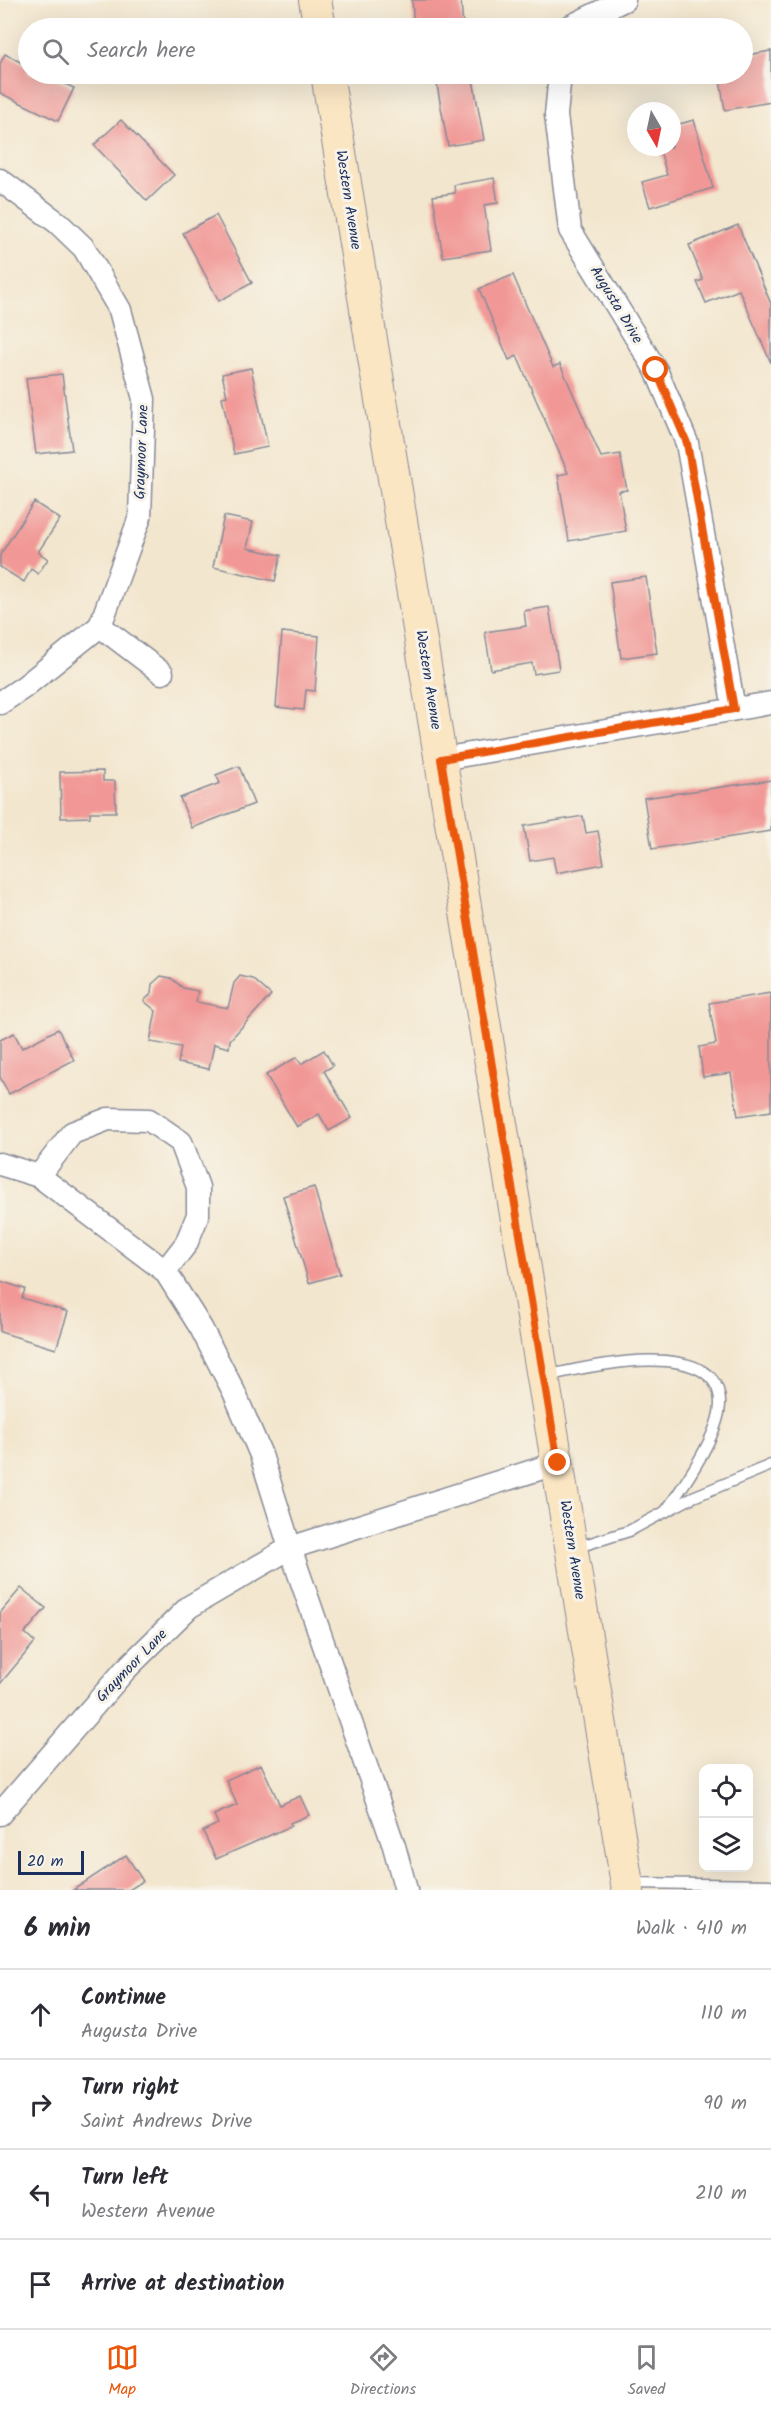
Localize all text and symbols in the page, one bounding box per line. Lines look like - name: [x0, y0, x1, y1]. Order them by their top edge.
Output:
- search box: [18, 18, 753, 84]
- text: Search here: [87, 34, 195, 69]
- icon: search: [39, 35, 72, 68]
- north arrow: [627, 102, 681, 156]
- street label: Western Avenue: [328, 148, 368, 252]
- street label: Augusta Drive: [583, 261, 649, 349]
- route start: [642, 356, 668, 382]
- street label: Graymoor Lane: [128, 404, 156, 500]
- street label: Western Avenue: [408, 628, 448, 732]
- route end: [544, 1449, 570, 1475]
- street label: Western Avenue: [552, 1498, 592, 1602]
- street label: Graymoor Lane: [90, 1623, 174, 1708]
- map controls: [699, 1764, 753, 1872]
- button: locate: [699, 1764, 753, 1818]
- button: layers: [699, 1818, 753, 1872]
- scale bar: [18, 1848, 84, 1876]
- text: 20 m: [27, 1849, 63, 1874]
- text: 6 min: [24, 1908, 91, 1950]
- text: Walk · 410 m: [636, 1913, 747, 1945]
- text: Continue: [81, 1981, 166, 2016]
- icon: ahead: [24, 1998, 57, 2031]
- text: 110 m: [701, 1998, 747, 2030]
- text: Augusta Drive: [81, 2016, 197, 2048]
- text: Turn right: [81, 2071, 179, 2106]
- icon: right: [24, 2088, 57, 2121]
- text: 90 m: [703, 2088, 747, 2120]
- text: Saint Andrews Drive: [81, 2106, 252, 2138]
- text: Turn left: [81, 2161, 168, 2196]
- icon: left: [24, 2178, 57, 2211]
- text: 210 m: [695, 2178, 747, 2210]
- text: Western Avenue: [81, 2196, 215, 2228]
- text: Arrive at destination: [81, 2267, 284, 2302]
- icon: arrive: [24, 2268, 57, 2301]
- tab: Map: [106, 2341, 139, 2402]
- tab: Directions: [350, 2341, 416, 2402]
- tab: Saved: [627, 2341, 665, 2402]

